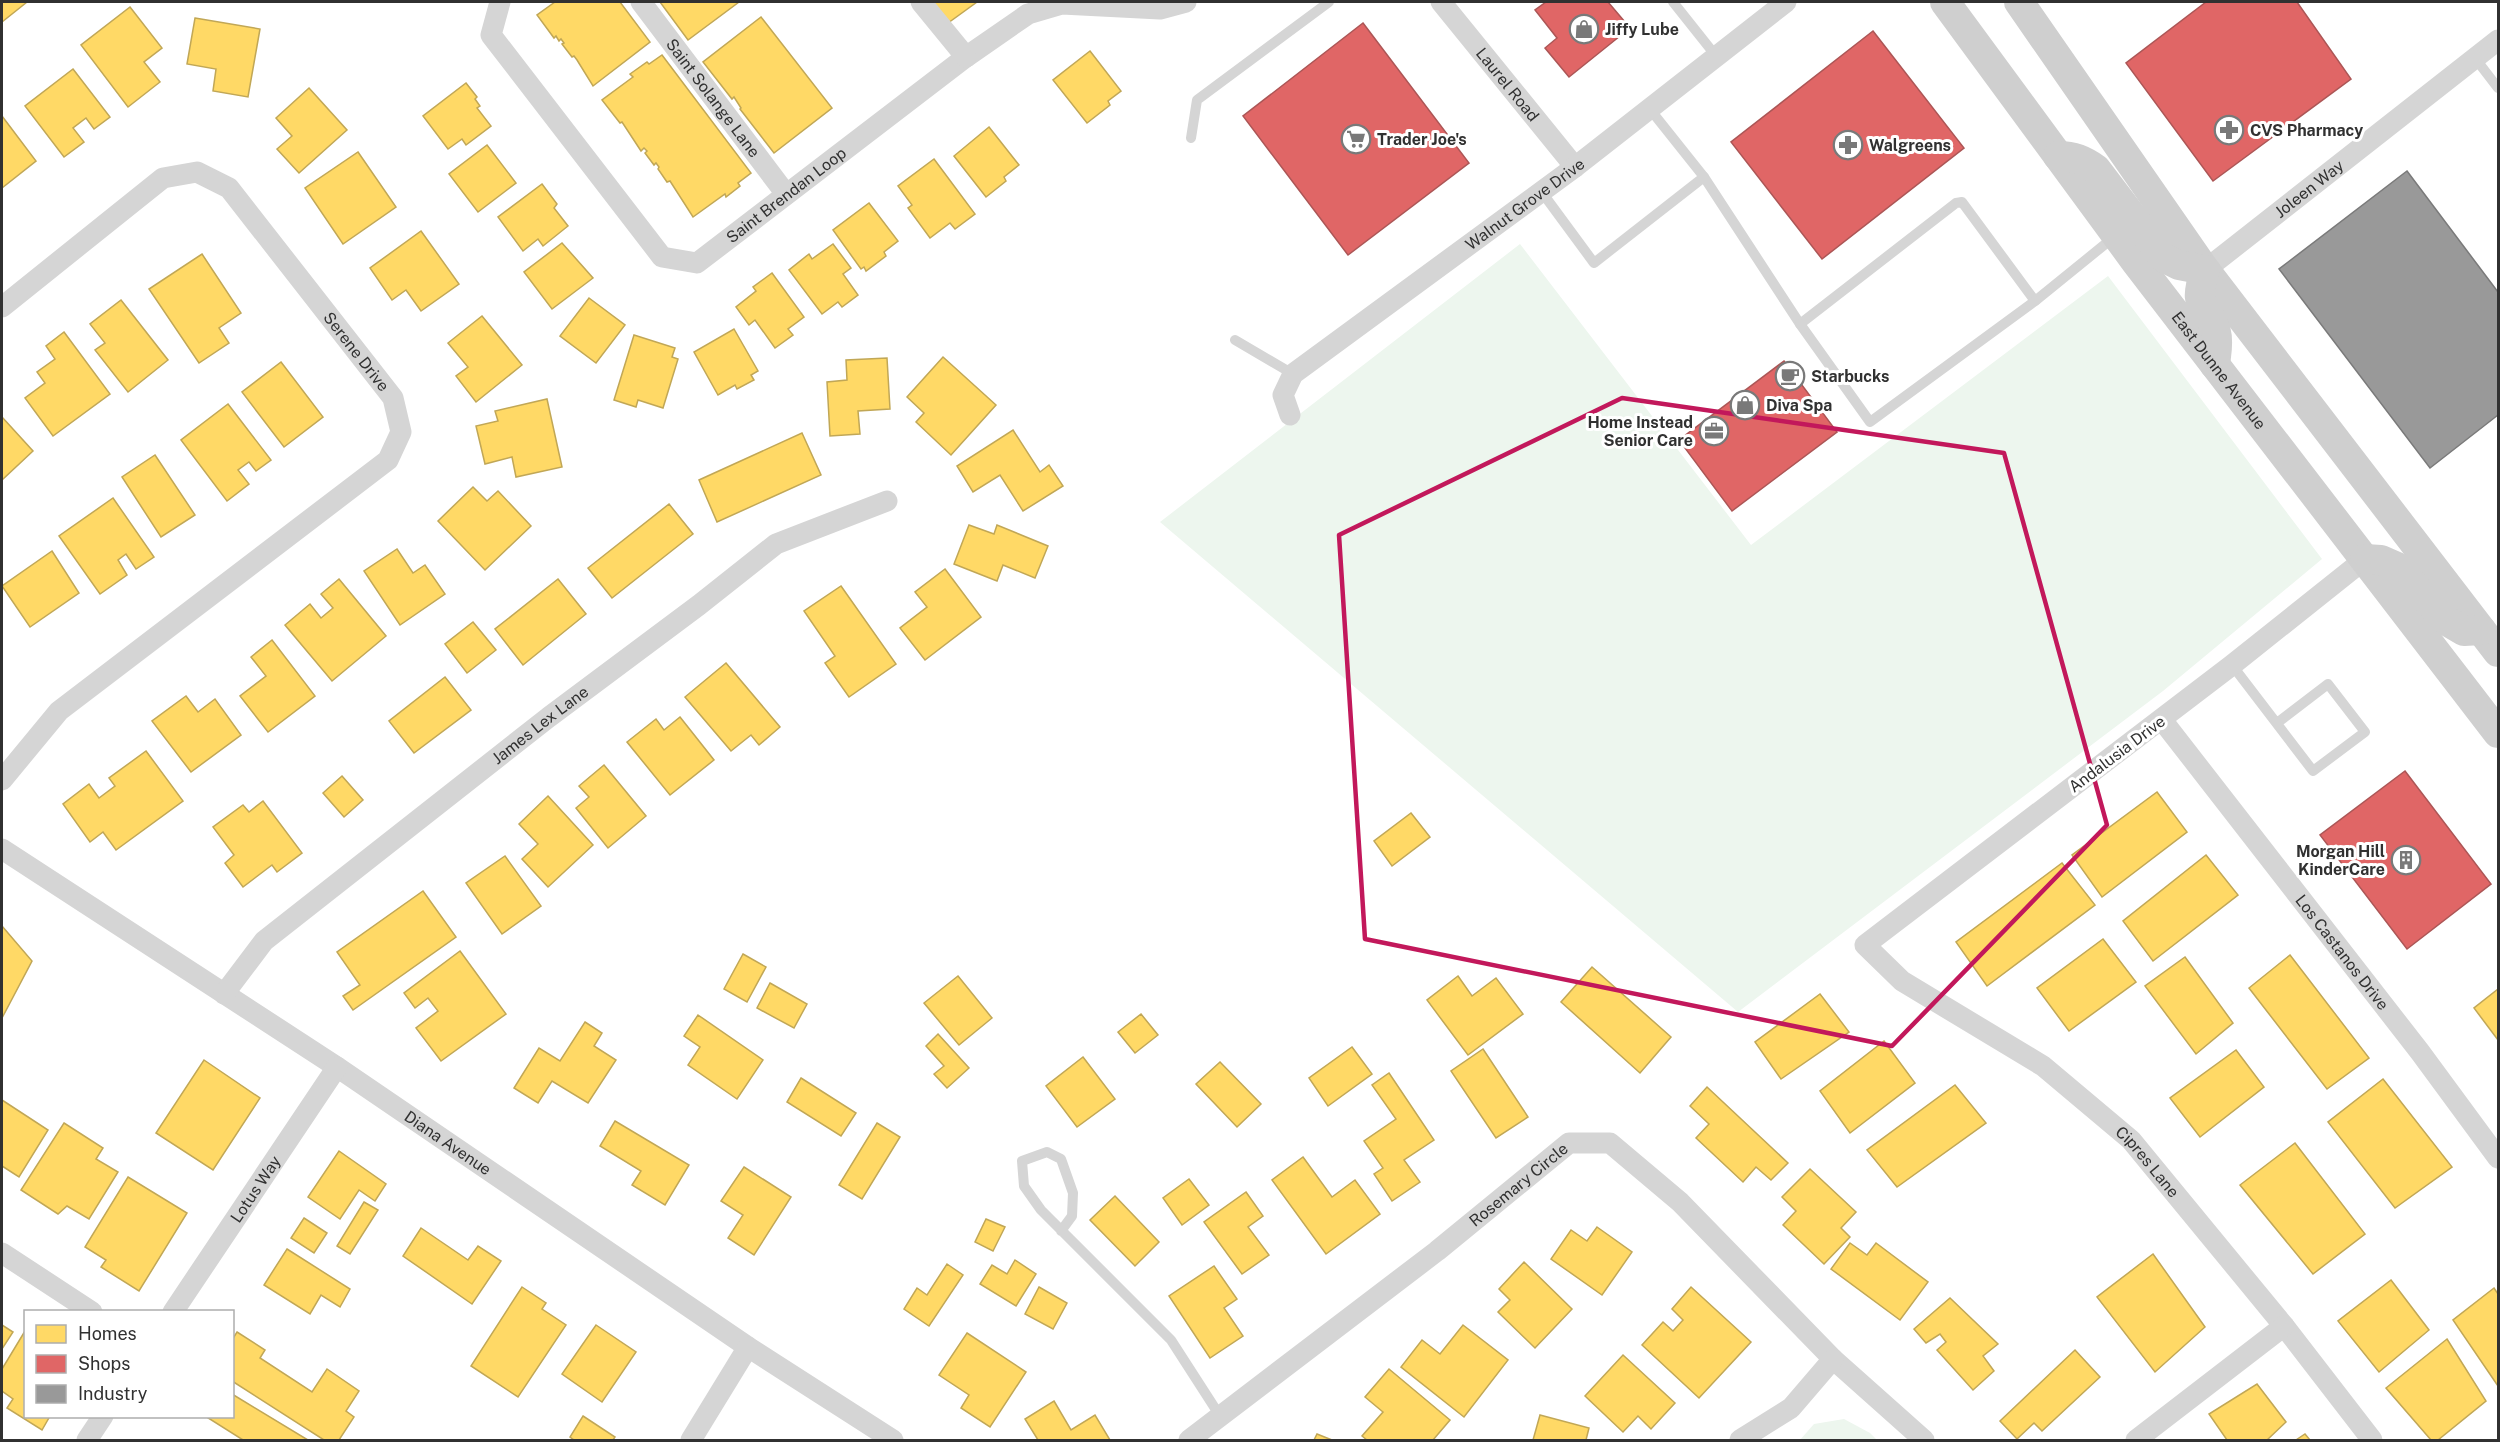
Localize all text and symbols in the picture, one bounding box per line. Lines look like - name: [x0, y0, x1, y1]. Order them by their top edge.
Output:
- shop icon: Jiffy Lube: [1568, 13, 1600, 45]
- place label: Jiffy Lube: [1605, 20, 1679, 39]
- street label: Saint Solange Lane: [662, 35, 764, 161]
- street label: Laurel Road: [1472, 44, 1543, 125]
- pharmacy icon: CVS Pharmacy: [2213, 114, 2245, 146]
- place label: CVS Pharmacy: [2250, 121, 2363, 140]
- supermarket icon: Trader Joe's: [1340, 123, 1372, 155]
- pharmacy icon: Walgreens: [1832, 129, 1864, 161]
- place label: Trader Joe's: [1377, 130, 1467, 149]
- place label: Walgreens: [1869, 136, 1951, 155]
- street label: Saint Brendan Loop: [722, 143, 850, 247]
- street label: Walnut Grove Drive: [1462, 154, 1588, 254]
- street label: Joleen Way: [2271, 155, 2347, 221]
- street label: East Dunne Avenue: [2168, 307, 2270, 433]
- street label: Serene Drive: [320, 308, 394, 395]
- cafe icon: Starbucks: [1774, 360, 1806, 392]
- place label: Starbucks: [1811, 367, 1889, 386]
- shop icon: Diva Spa: [1729, 389, 1761, 421]
- place label: Diva Spa: [1766, 396, 1832, 415]
- place label: Home Instead Senior Care: [1588, 413, 1693, 450]
- office icon: Home Instead Senior Care: [1698, 415, 1730, 447]
- street label: James Lex Lane: [488, 682, 592, 768]
- street label: Andalusia Drive: [2065, 712, 2169, 796]
- place label: Morgan Hill KinderCare: [2296, 842, 2385, 879]
- building icon: Morgan Hill KinderCare: [2390, 844, 2422, 876]
- street label: Los Castanos Drive: [2292, 891, 2393, 1014]
- street label: Diana Avenue: [401, 1106, 495, 1179]
- street label: Cipres Lane: [2112, 1122, 2183, 1201]
- street label: Rosemary Circle: [1465, 1139, 1572, 1230]
- street label: Lotus Way: [226, 1152, 285, 1226]
- legend: [24, 1310, 234, 1418]
- text: Homes: [78, 1323, 137, 1344]
- text: Shops: [78, 1353, 130, 1374]
- text: Industry: [78, 1383, 148, 1404]

